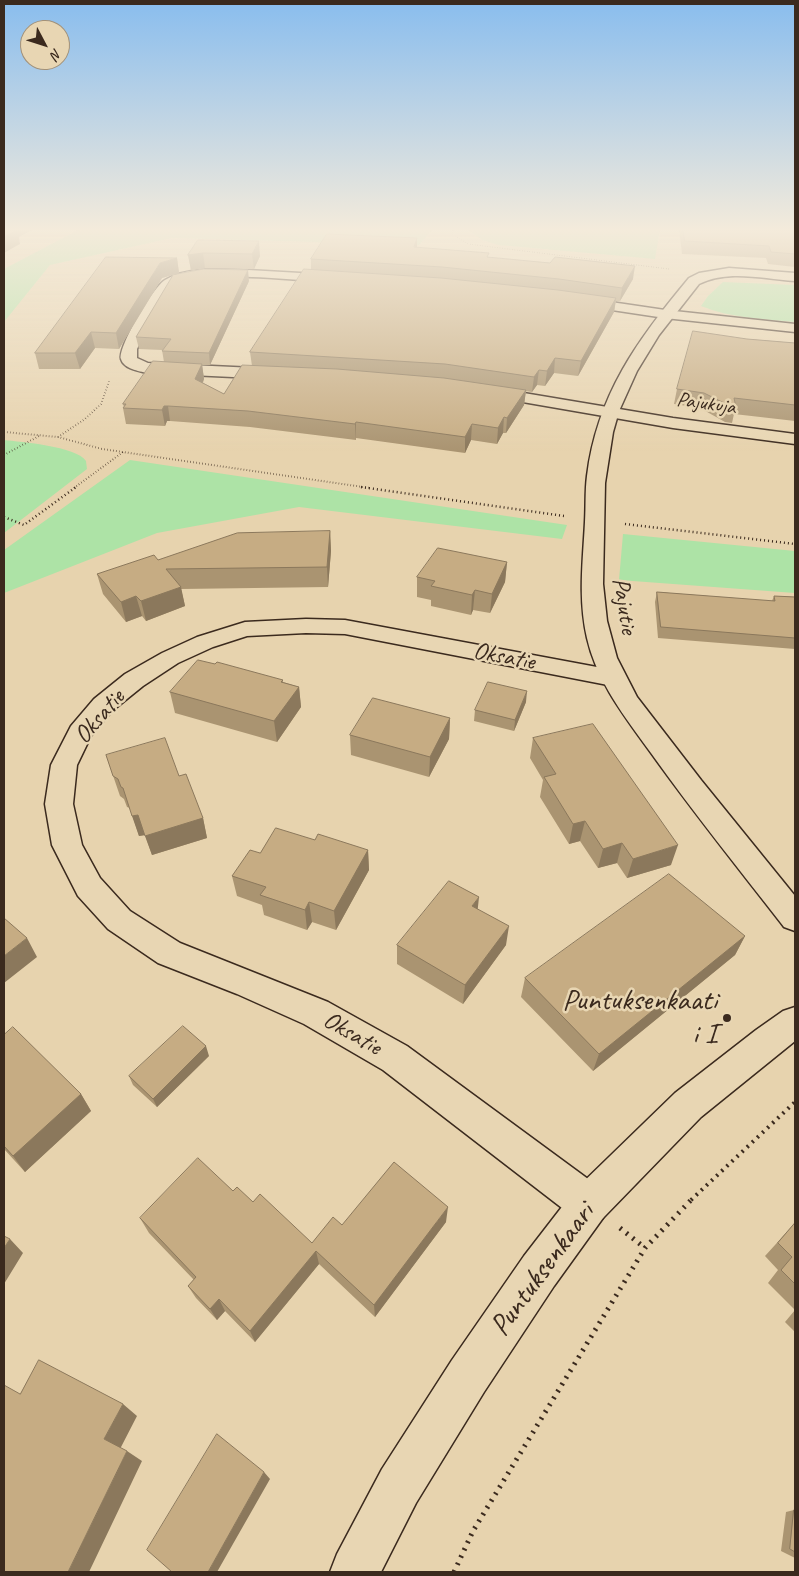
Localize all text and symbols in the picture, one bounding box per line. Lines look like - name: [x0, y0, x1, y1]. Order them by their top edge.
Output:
- north arrow: [20, 20, 70, 70]
- text: N: [47, 46, 65, 63]
- street label: Pajukuja: [675, 387, 737, 421]
- street label: Pajutie: [605, 576, 643, 636]
- street label: Oksatie: [471, 636, 537, 678]
- street label: Oksatie: [68, 684, 132, 750]
- place label: Puntuksenkaati i I: [562, 983, 717, 1054]
- street label: Oksatie: [318, 1005, 386, 1063]
- marker: Puntuksenkaati i I: [721, 1012, 733, 1024]
- street label: Puntuksenkaari: [483, 1196, 603, 1344]

